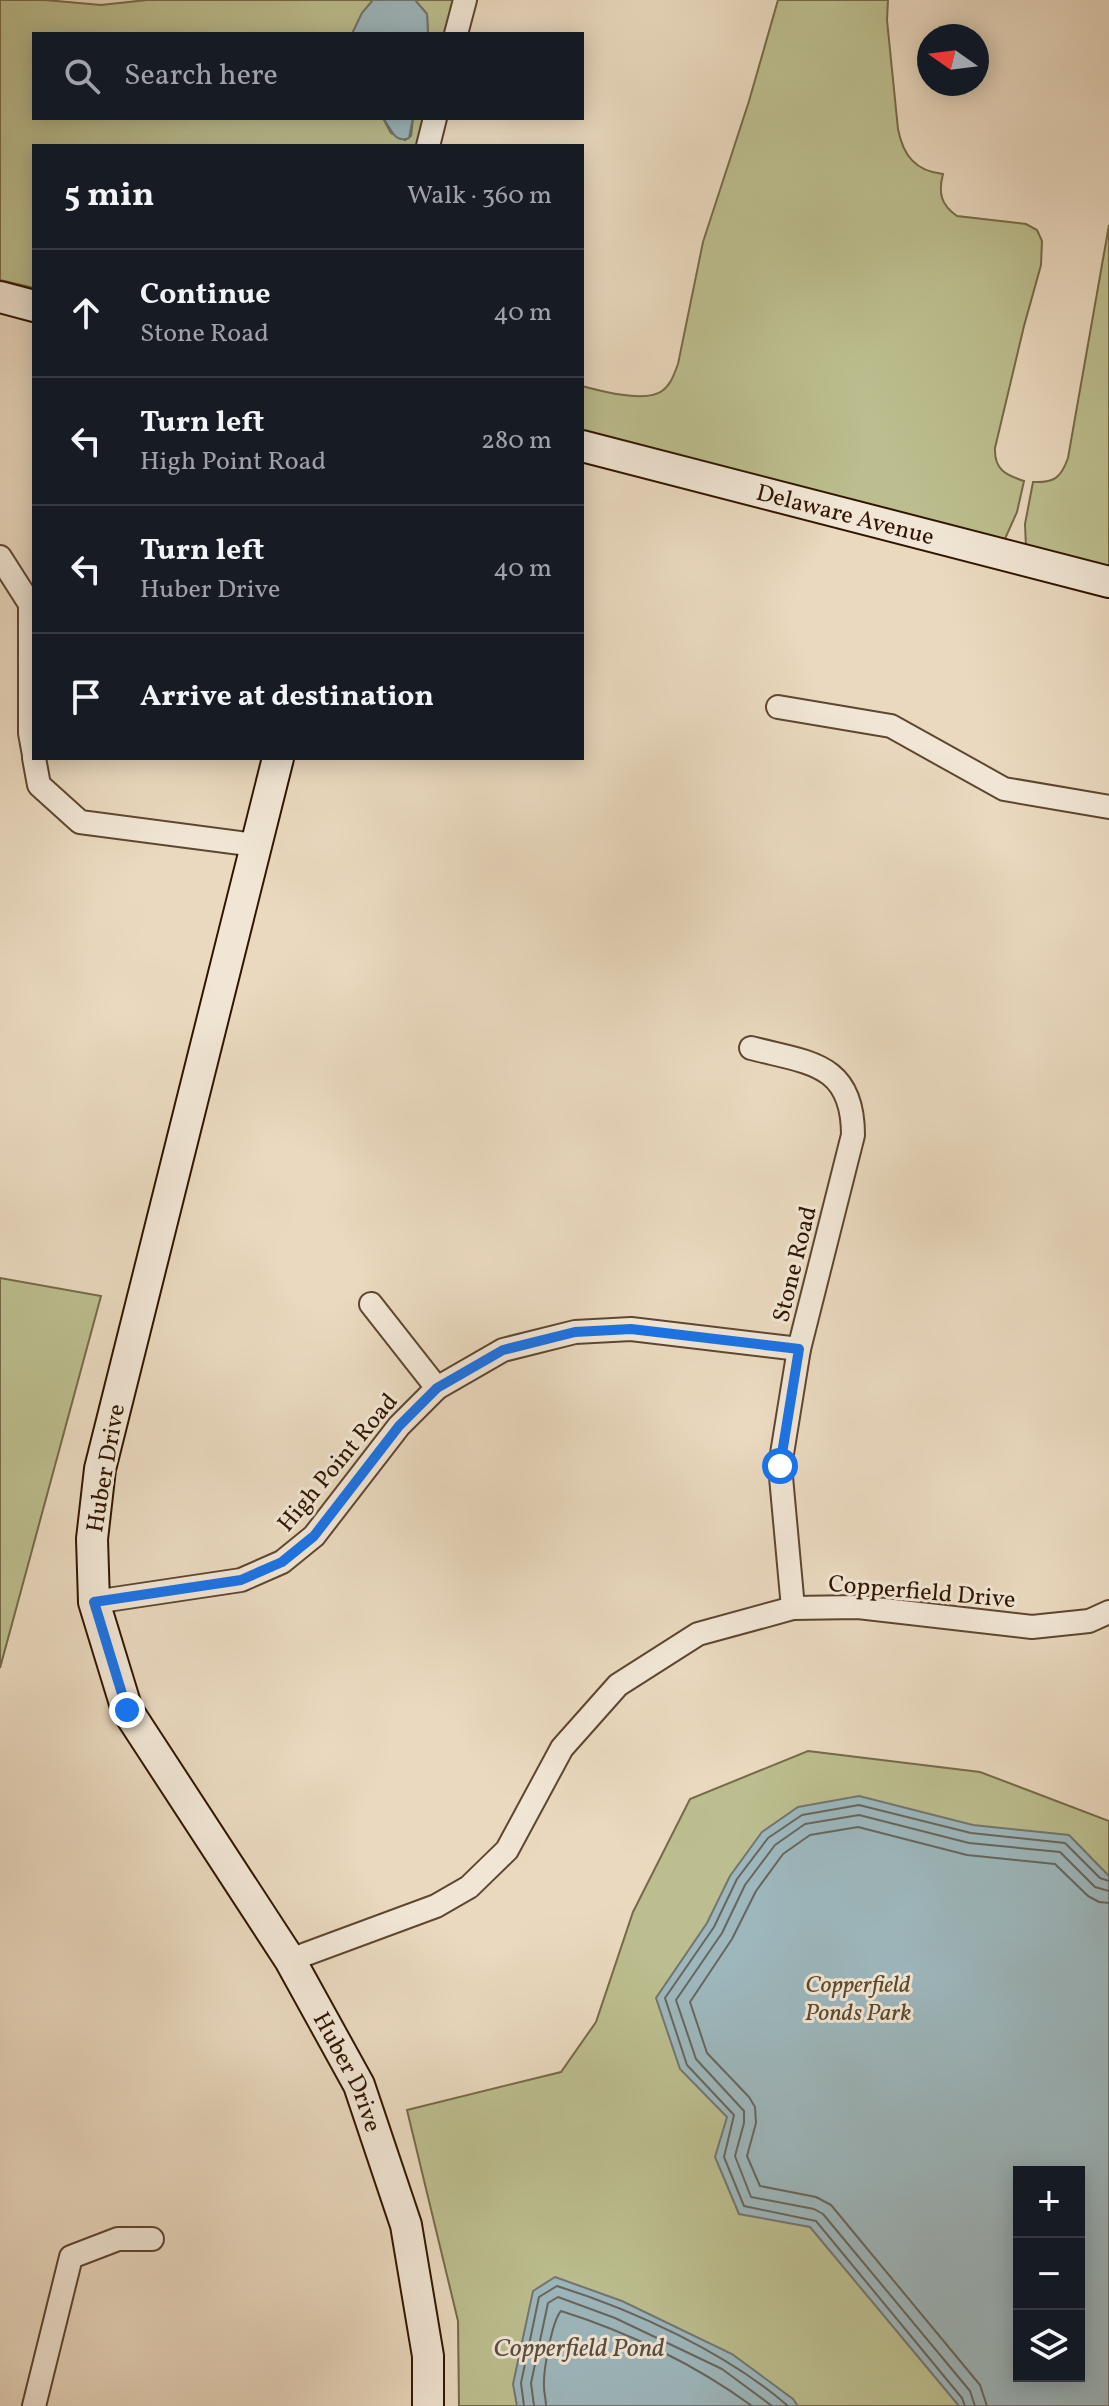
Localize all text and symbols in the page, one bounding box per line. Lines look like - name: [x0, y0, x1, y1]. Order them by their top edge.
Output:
- north arrow: [917, 24, 989, 96]
- search box: [32, 32, 584, 120]
- icon: search: [60, 54, 104, 98]
- text: Search here: [124, 55, 278, 97]
- text: 5 min: [64, 173, 154, 220]
- text: Walk · 360 m: [407, 178, 552, 214]
- text: Continue: [140, 274, 271, 316]
- icon: ahead: [64, 291, 108, 335]
- text: 40 m: [493, 295, 552, 331]
- text: Stone Road: [140, 316, 269, 352]
- text: Turn left: [140, 402, 264, 444]
- icon: left: [64, 419, 108, 463]
- text: 280 m: [481, 423, 552, 459]
- text: High Point Road: [140, 444, 326, 480]
- street label: Delaware Avenue: [752, 477, 938, 555]
- text: Turn left: [140, 530, 264, 572]
- icon: left: [64, 547, 108, 591]
- text: 40 m: [493, 551, 552, 587]
- text: Huber Drive: [140, 572, 280, 608]
- icon: arrive: [64, 675, 108, 719]
- text: Arrive at destination: [140, 676, 434, 718]
- street label: Stone Road: [765, 1203, 827, 1326]
- street label: High Point Road: [270, 1387, 407, 1540]
- street label: Huber Drive: [79, 1402, 135, 1535]
- route start: [762, 1448, 798, 1484]
- street label: Copperfield Drive: [827, 1568, 1017, 1618]
- route end: [109, 1692, 145, 1728]
- park label: Copperfield Ponds Park: [805, 1969, 911, 2031]
- street label: Huber Drive: [303, 2006, 389, 2137]
- map controls: [1013, 2166, 1085, 2382]
- button: +: [1013, 2166, 1085, 2238]
- button: −: [1013, 2238, 1085, 2310]
- button: layers: [1013, 2310, 1085, 2382]
- water label: Copperfield Pond: [493, 2331, 665, 2367]

